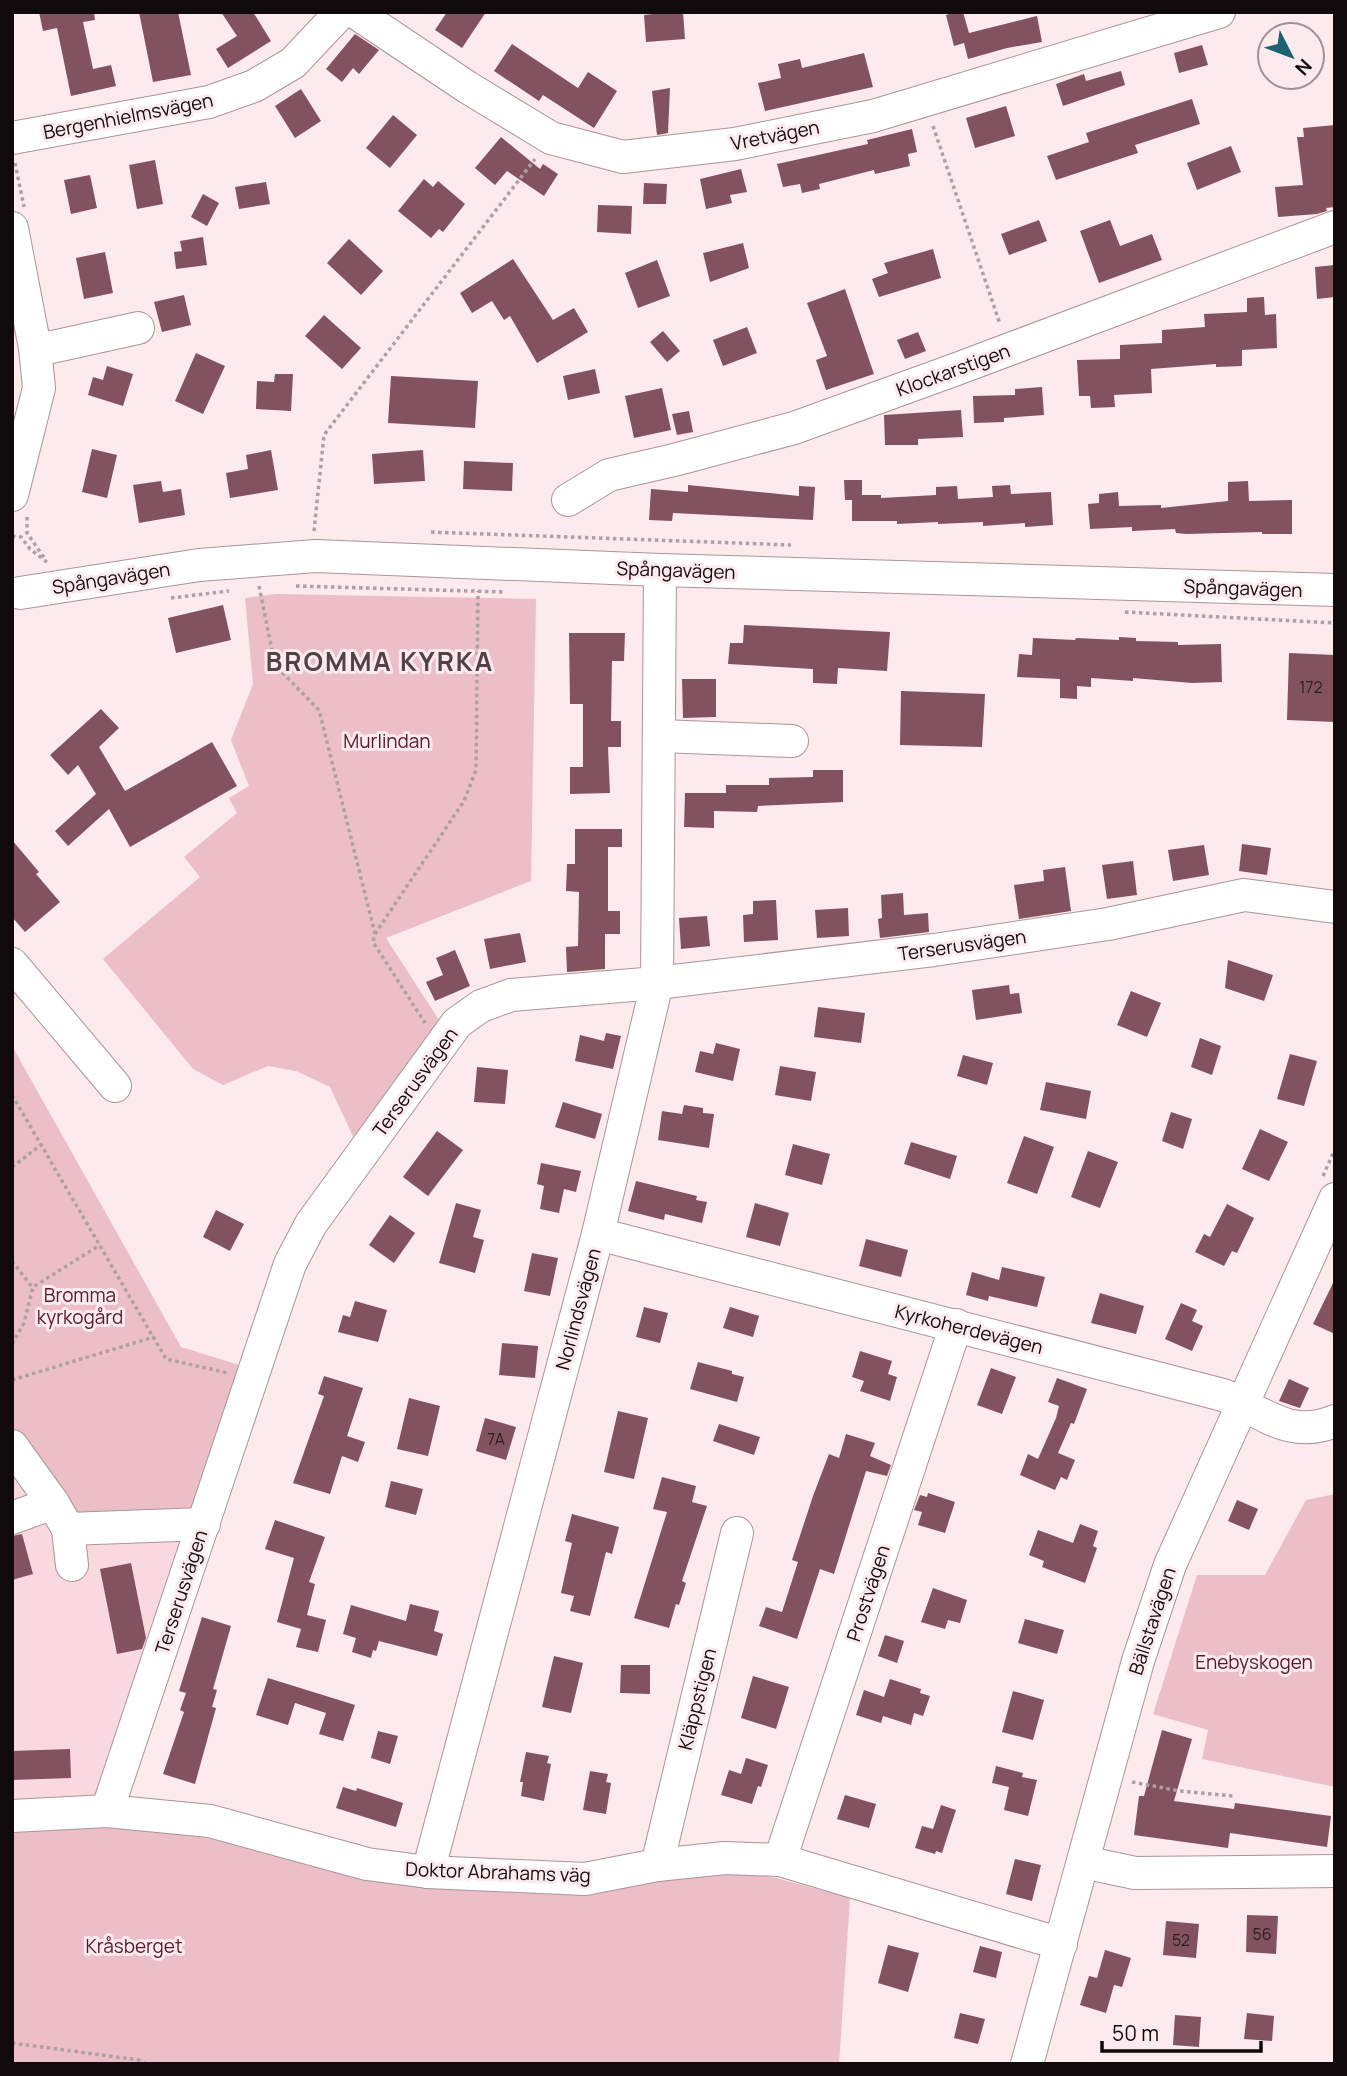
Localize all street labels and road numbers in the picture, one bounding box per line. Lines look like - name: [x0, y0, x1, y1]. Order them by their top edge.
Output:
- street label: Bergenhielmsvägen: [41, 87, 215, 145]
- street label: Vretvägen: [728, 114, 822, 156]
- street label: Klockarstigen: [893, 337, 1013, 403]
- street label: Spångavägen: [616, 555, 736, 585]
- street label: Spångavägen: [50, 556, 172, 600]
- street label: Spångavägen: [1183, 573, 1303, 603]
- street label: Terserusvägen: [896, 923, 1028, 967]
- street label: Terserusvägen: [367, 1022, 463, 1142]
- street label: Norlindsvägen: [549, 1245, 607, 1373]
- street label: Kyrkoherdevägen: [892, 1298, 1046, 1360]
- street label: Terserusvägen: [149, 1527, 213, 1657]
- street label: Prostvägen: [840, 1541, 896, 1645]
- street label: Bällstavägen: [1122, 1564, 1182, 1678]
- street label: Kläppstigen: [672, 1645, 722, 1753]
- street label: Doktor Abrahams väg: [405, 1856, 591, 1888]

